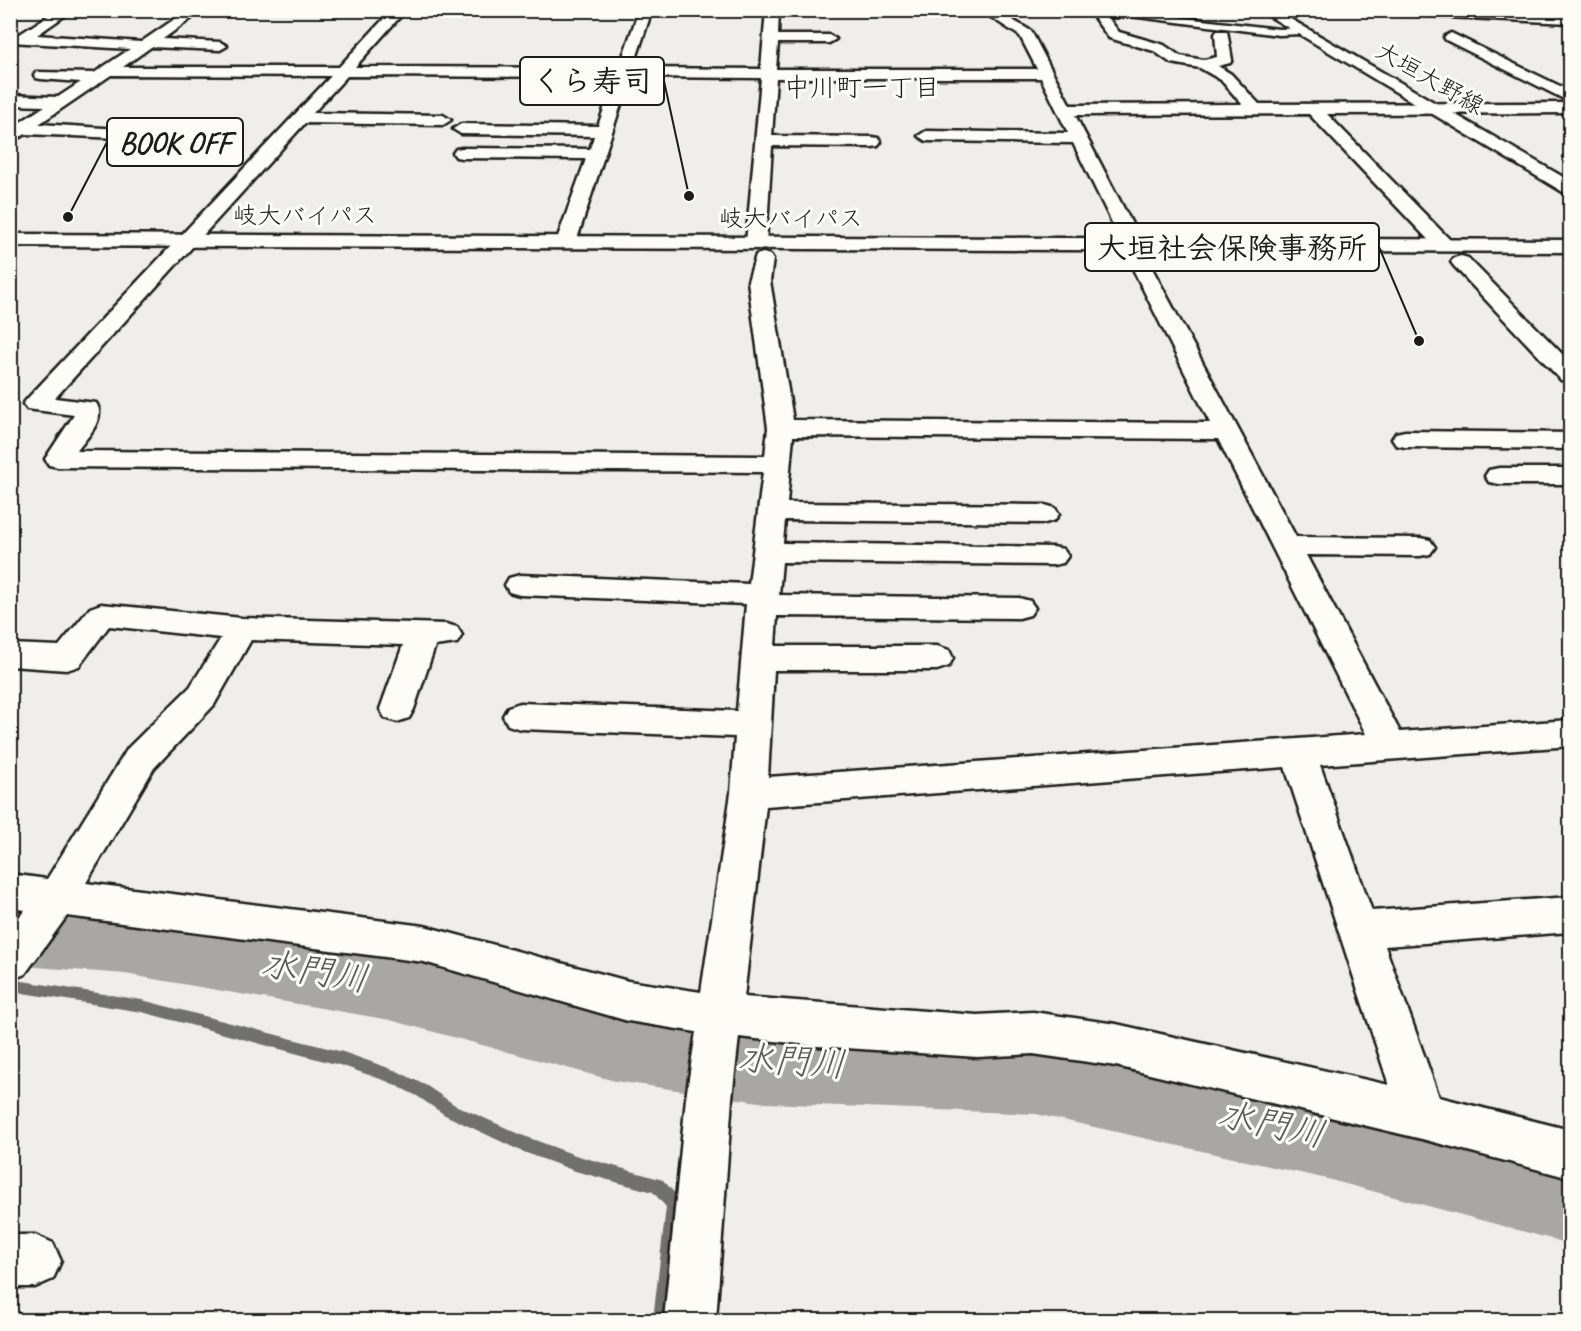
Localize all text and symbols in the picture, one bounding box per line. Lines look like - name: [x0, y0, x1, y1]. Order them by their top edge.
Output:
- street label: 大垣大野線: [1371, 35, 1489, 121]
- callout: くら寿司: [520, 57, 664, 105]
- text: くら寿司: [532, 62, 652, 100]
- district label: 中川町一丁目: [784, 71, 940, 104]
- callout: BOOK OFF: [107, 118, 243, 166]
- text: BOOK OFF: [119, 124, 237, 162]
- street label: 岐大バイパス: [233, 200, 377, 230]
- street label: 岐大バイパス: [719, 203, 863, 233]
- callout: 大垣社会保険事務所: [1085, 223, 1379, 271]
- text: 大垣社会保険事務所: [1097, 229, 1367, 267]
- water label: 水門川: [258, 940, 372, 1002]
- water label: 水門川: [736, 1034, 847, 1088]
- water label: 水門川: [1214, 1090, 1329, 1158]

